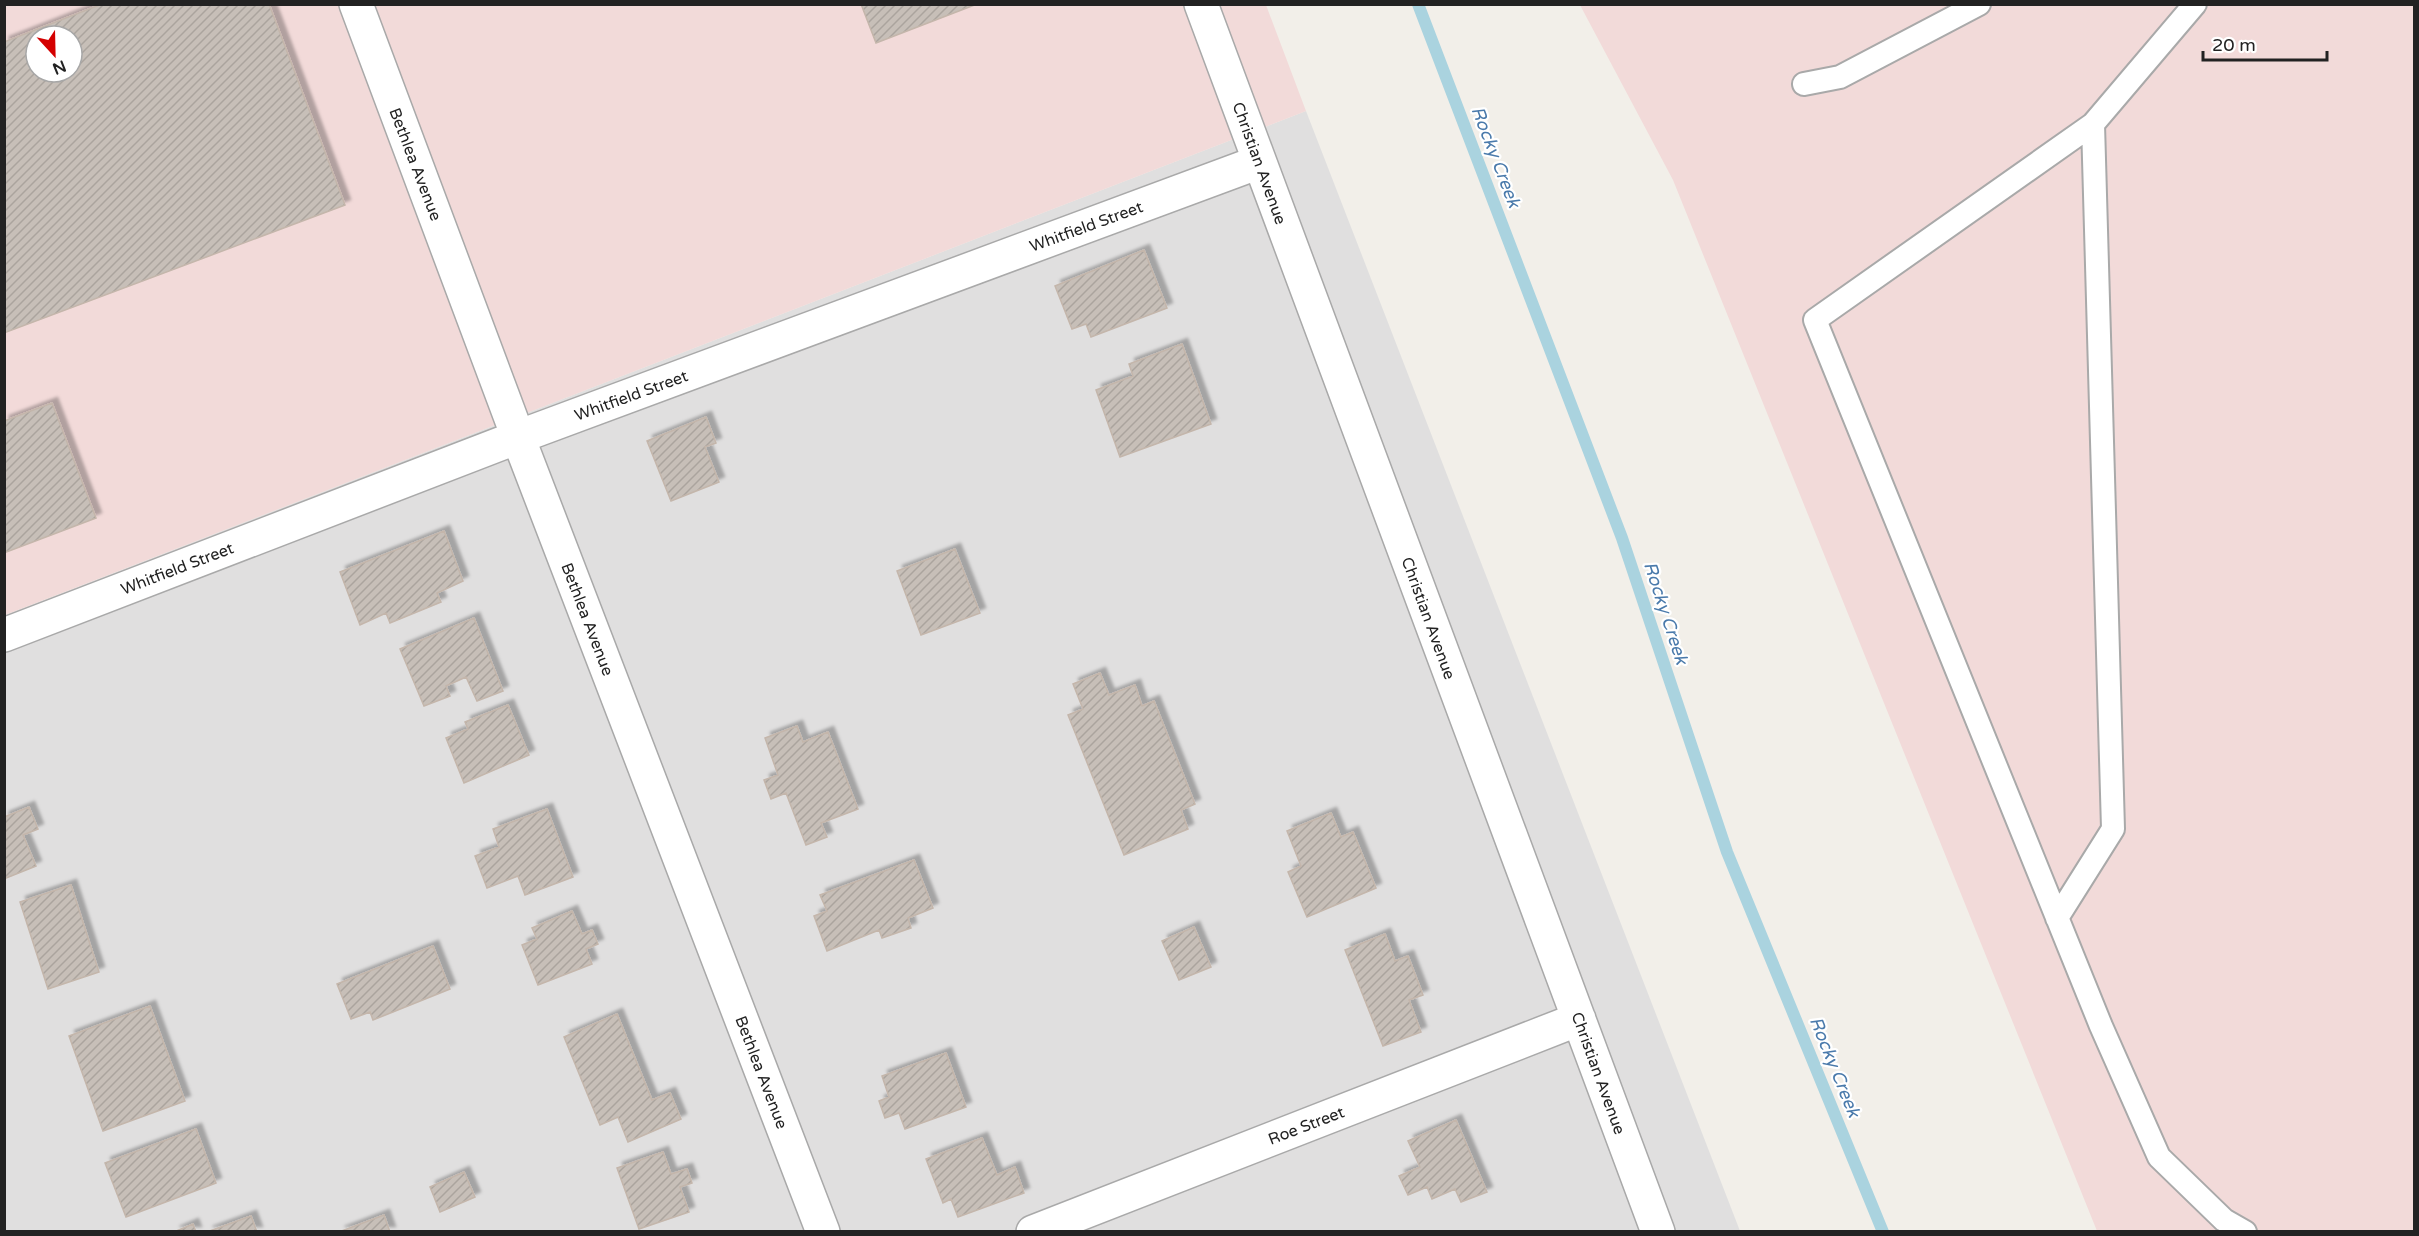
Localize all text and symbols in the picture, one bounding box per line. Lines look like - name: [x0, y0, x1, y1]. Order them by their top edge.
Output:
- north arrow: [24, 24, 84, 84]
- scale bar: [2203, 24, 2328, 62]
- text: 20 m: [2212, 34, 2256, 56]
- text: N: [50, 55, 69, 79]
- street label: Christian Avenue: [1228, 99, 1290, 227]
- water label: Rocky Creek: [1467, 103, 1526, 212]
- street label: Bethlea Avenue: [384, 105, 446, 224]
- street label: Whitfield Street: [1027, 197, 1146, 257]
- street label: Whitfield Street: [572, 366, 691, 426]
- street label: Whitfield Street: [118, 538, 237, 600]
- street label: Christian Avenue: [1397, 554, 1459, 682]
- water label: Rocky Creek: [1639, 559, 1693, 668]
- street label: Bethlea Avenue: [556, 560, 618, 679]
- street label: Christian Avenue: [1567, 1009, 1629, 1137]
- street label: Bethlea Avenue: [730, 1013, 792, 1132]
- water label: Rocky Creek: [1805, 1013, 1866, 1122]
- street label: Roe Street: [1265, 1102, 1347, 1150]

